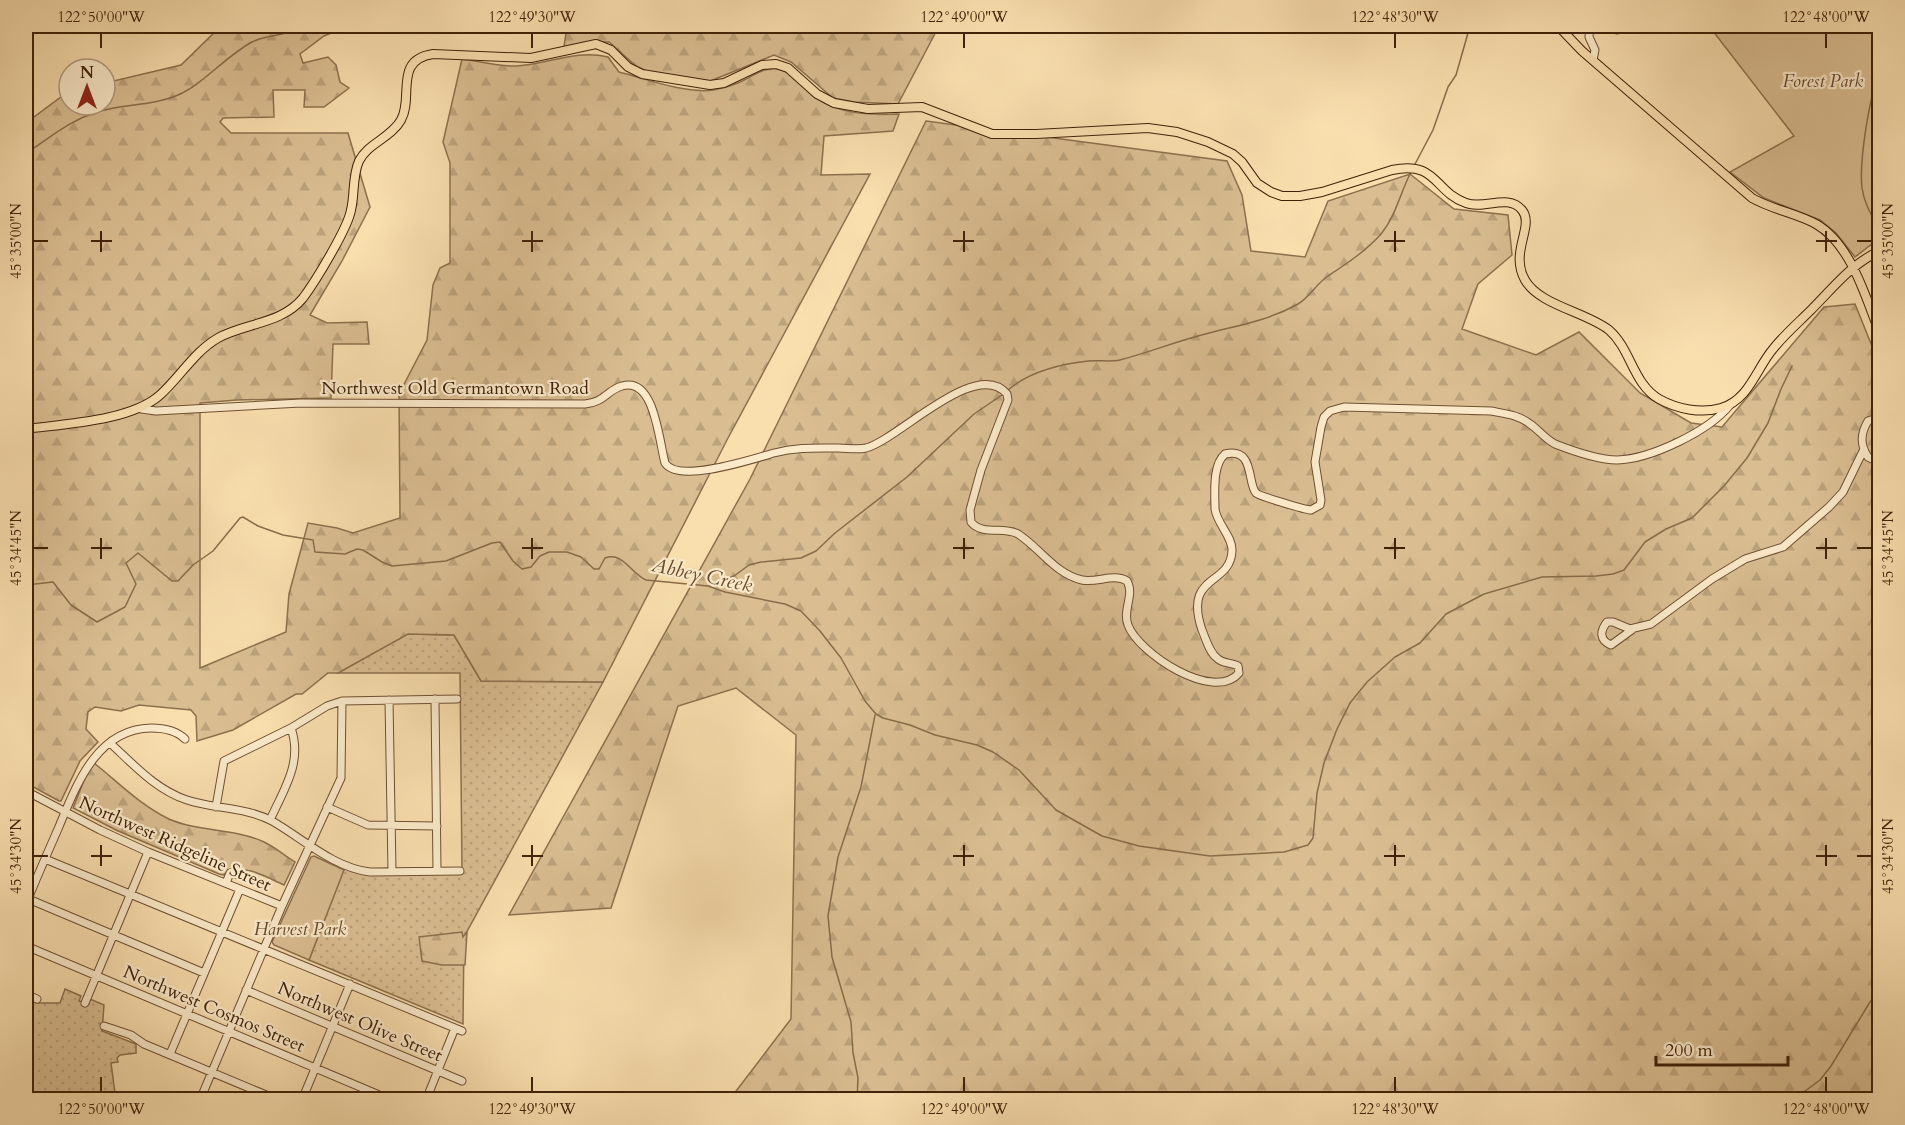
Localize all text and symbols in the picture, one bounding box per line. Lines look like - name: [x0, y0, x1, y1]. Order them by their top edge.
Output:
- text: 122°50'00"W: [57, 7, 145, 27]
- text: 122°49'30"W: [488, 7, 576, 27]
- text: 122°49'00"W: [920, 7, 1008, 27]
- text: 122°48'30"W: [1351, 7, 1439, 27]
- text: 122°48'00"W: [1782, 7, 1870, 27]
- north arrow: [57, 57, 117, 117]
- text: N: [80, 62, 94, 84]
- park label: Forest Park: [1783, 69, 1863, 94]
- text: 45°35'00"N: [6, 203, 26, 279]
- text: 45°35'00"N: [1878, 203, 1898, 279]
- street label: Northwest Old Germantown Road: [321, 376, 589, 401]
- text: 45°34'45"N: [6, 510, 26, 586]
- text: 45°34'45"N: [1878, 510, 1898, 586]
- water label: Abbey Creek: [648, 551, 755, 599]
- street label: Northwest Ridgeline Street: [75, 790, 275, 898]
- text: 45°34'30"N: [6, 818, 26, 894]
- text: 45°34'30"N: [1878, 818, 1898, 894]
- park label: Harvest Park: [254, 917, 346, 942]
- street label: Northwest Cosmos Street: [119, 959, 309, 1059]
- street label: Northwest Olive Street: [274, 976, 447, 1068]
- scale bar: [1656, 1029, 1788, 1067]
- text: 200 m: [1665, 1038, 1713, 1063]
- text: 122°50'00"W: [57, 1099, 145, 1119]
- text: 122°49'30"W: [488, 1099, 576, 1119]
- text: 122°49'00"W: [920, 1099, 1008, 1119]
- text: 122°48'30"W: [1351, 1099, 1439, 1119]
- text: 122°48'00"W: [1782, 1099, 1870, 1119]

